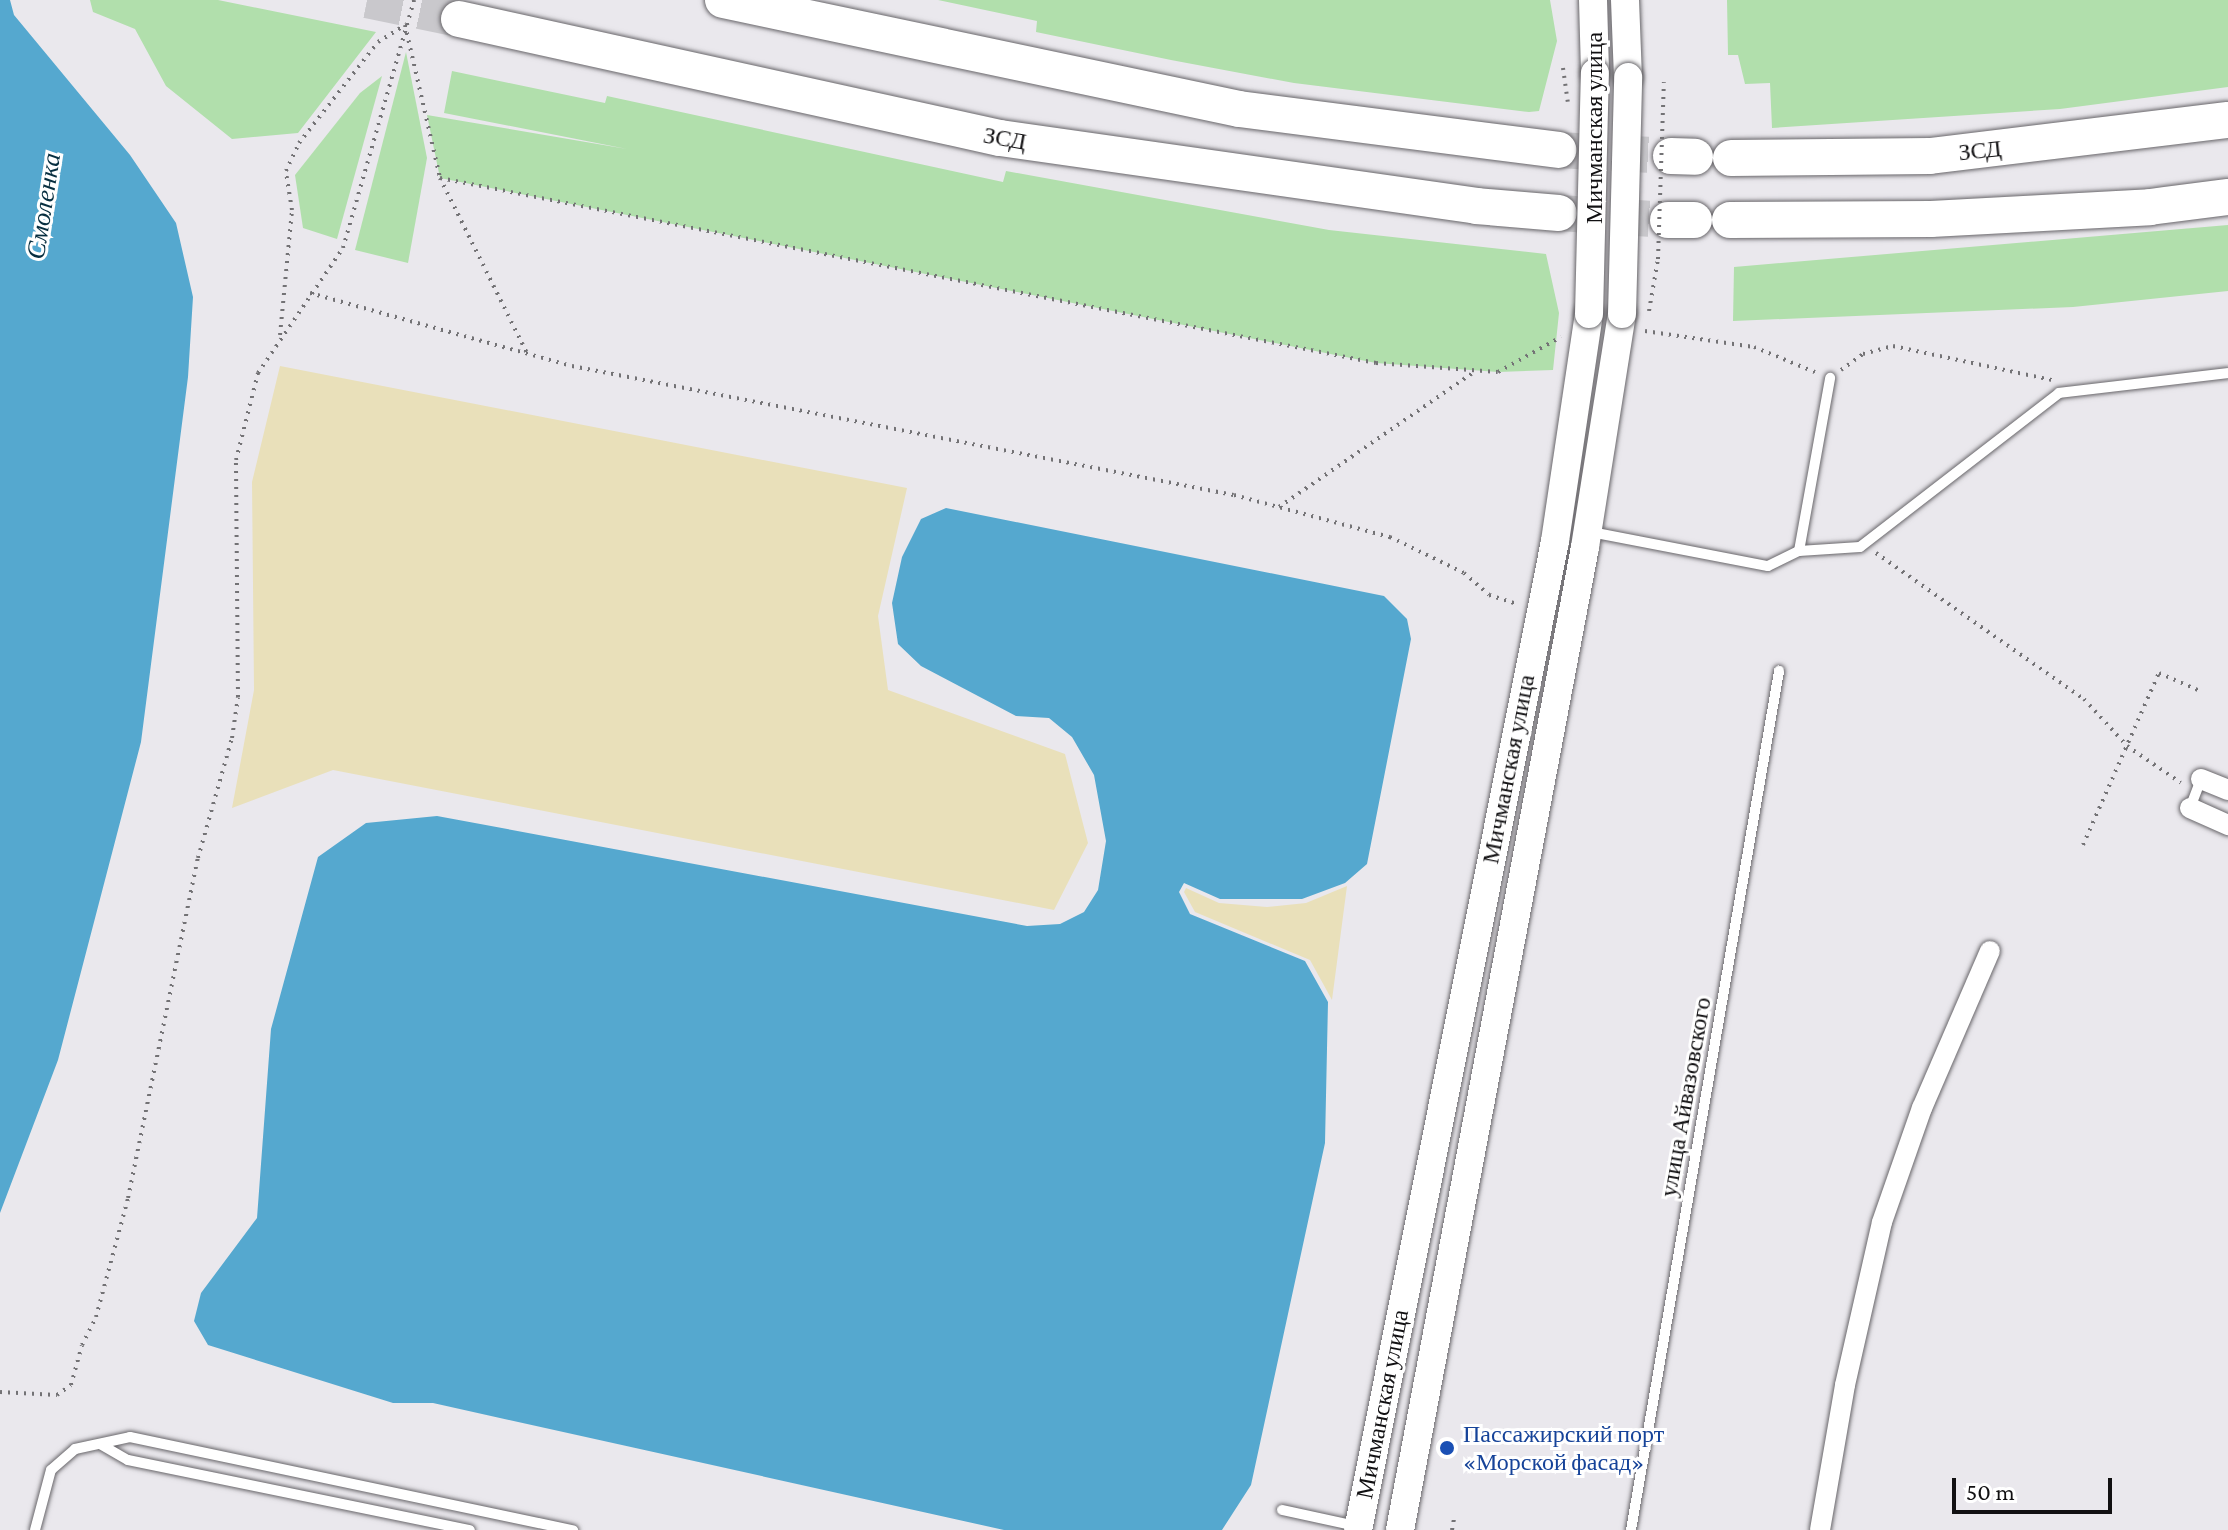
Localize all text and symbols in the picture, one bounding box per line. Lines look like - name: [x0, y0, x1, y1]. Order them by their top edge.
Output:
- street label: Мичманская улица: [1580, 32, 1608, 224]
- street label: ЗСД: [981, 120, 1029, 156]
- street label: ЗСД: [1957, 133, 2003, 167]
- water label: Смоленка: [20, 151, 68, 261]
- street label: Мичманская улица: [1476, 672, 1540, 866]
- street label: улица Айвазовского: [1653, 995, 1717, 1199]
- street label: Мичманская улица: [1350, 1307, 1414, 1501]
- place label: Пассажирский порт «Морской фасад»: [1463, 1420, 1664, 1476]
- marker: Пассажирский порт «Морской фасад»: [1438, 1439, 1456, 1457]
- scale bar: [1956, 1462, 2116, 1512]
- text: 50 m: [1966, 1478, 2015, 1505]

